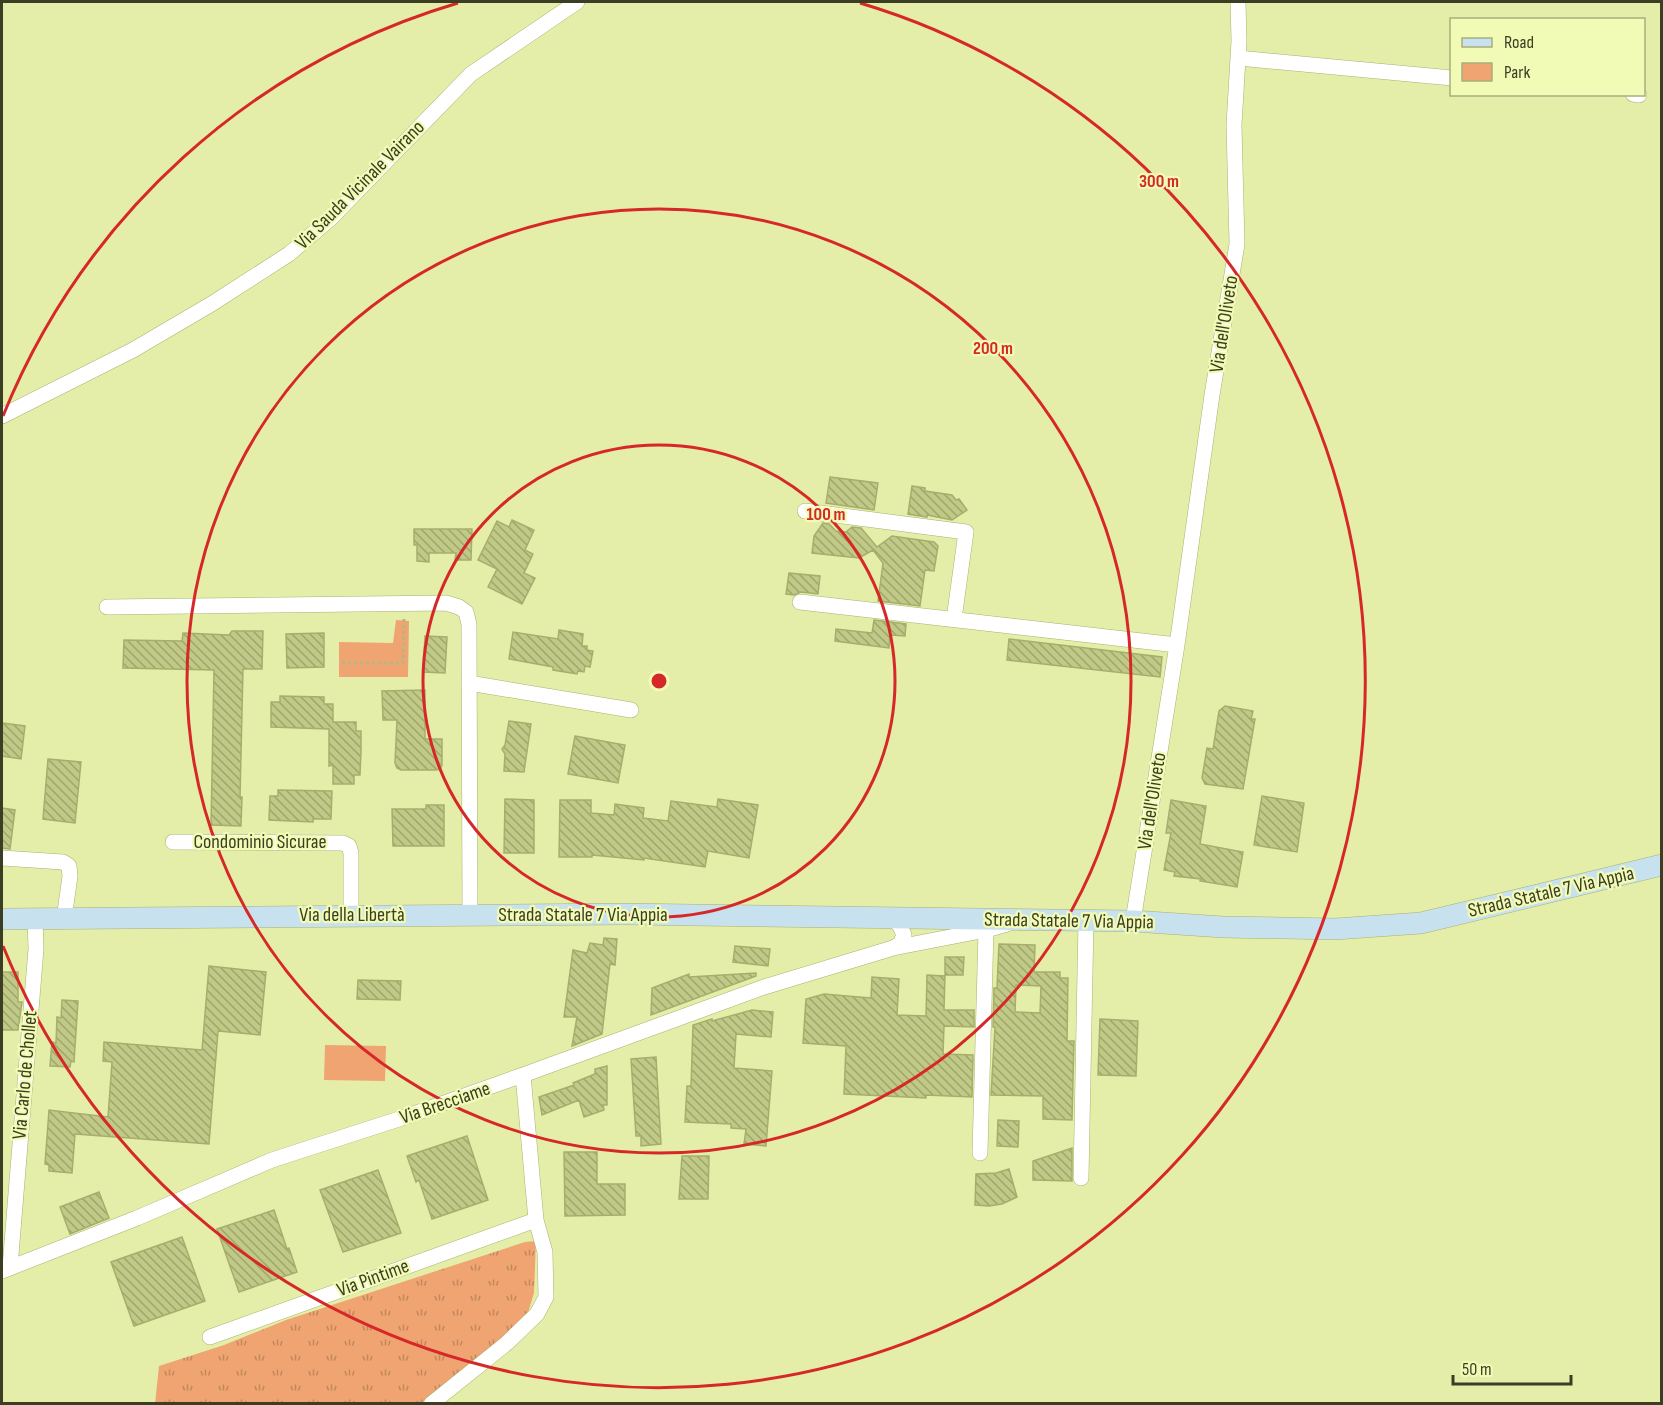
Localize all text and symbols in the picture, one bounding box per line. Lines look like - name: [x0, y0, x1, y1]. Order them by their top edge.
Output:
- legend: [1450, 18, 1645, 96]
- text: Road: [1504, 32, 1534, 53]
- text: Park: [1504, 62, 1530, 83]
- street label: Via Sauda Vicinale Vairano: [290, 115, 430, 255]
- text: 300 m: [1139, 171, 1179, 192]
- street label: Via dell'Oliveto: [1204, 274, 1244, 374]
- text: 200 m: [973, 338, 1013, 359]
- text: 100 m: [807, 504, 846, 525]
- centre of rings: [649, 671, 669, 691]
- street label: Via dell'Oliveto: [1132, 751, 1172, 851]
- street label: Condominio Sicurae: [193, 830, 327, 854]
- street label: Strada Statale 7 Via Appia: [1466, 861, 1636, 923]
- street label: Via della Libertà: [299, 903, 405, 927]
- street label: Strada Statale 7 Via Appia: [498, 903, 668, 927]
- street label: Strada Statale 7 Via Appia: [984, 908, 1154, 934]
- street label: Via Carlo de Chollet: [7, 1010, 43, 1140]
- street label: Via Brecciame: [397, 1076, 493, 1130]
- street label: Via Pintime: [334, 1254, 412, 1302]
- scale bar: [1453, 1348, 1572, 1386]
- text: 50 m: [1462, 1359, 1492, 1380]

